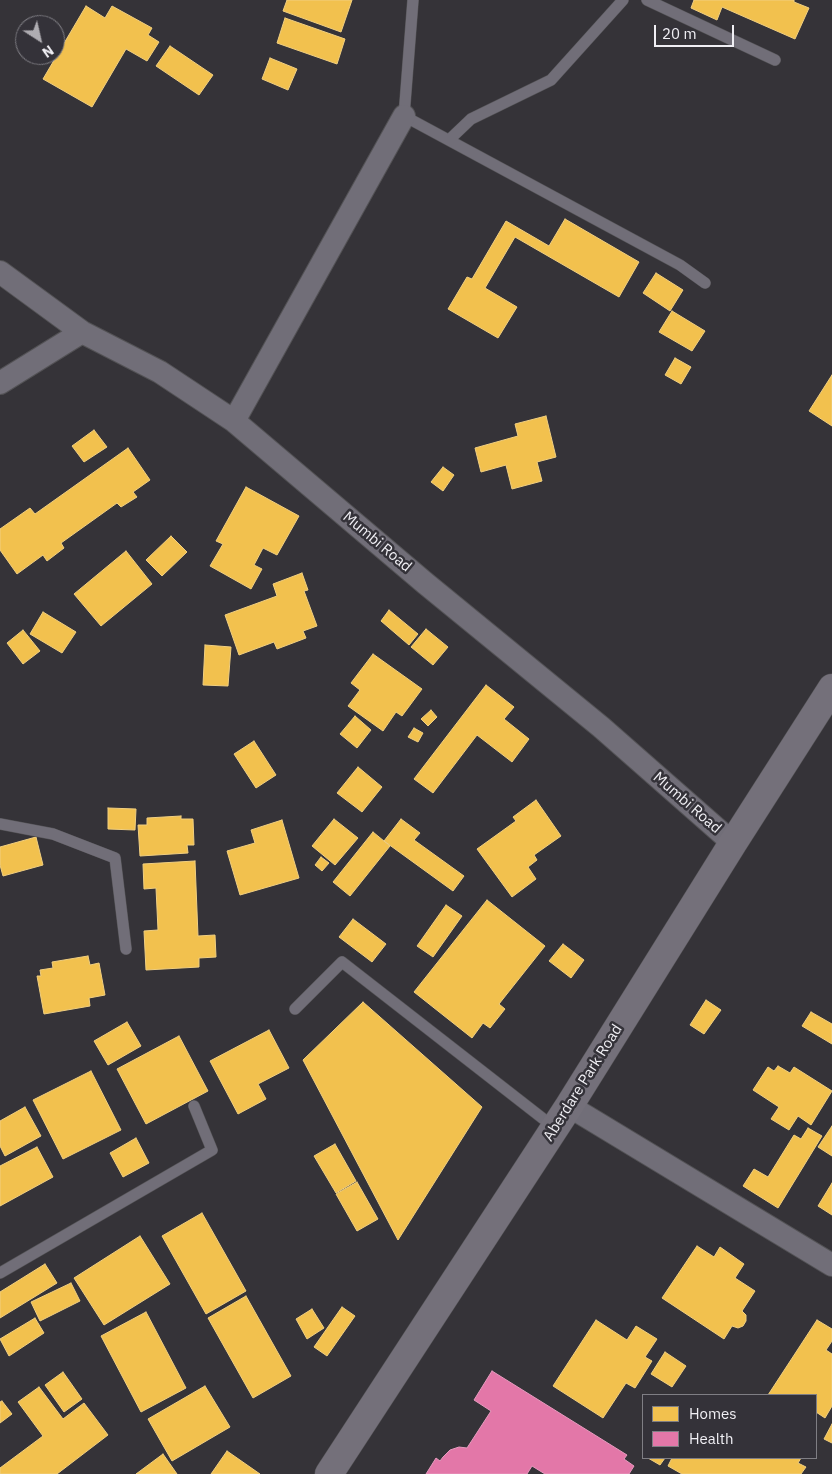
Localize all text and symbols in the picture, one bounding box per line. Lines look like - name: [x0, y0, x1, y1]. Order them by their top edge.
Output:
- north arrow: [15, 15, 65, 65]
- scale bar: [657, 15, 737, 47]
- text: 20 m: [662, 24, 697, 43]
- text: N: [39, 41, 57, 62]
- street label: Mumbi Road: [339, 508, 415, 576]
- street label: Mumbi Road: [649, 769, 725, 837]
- street label: Aberdare Park Road: [540, 1021, 626, 1145]
- legend: [642, 1394, 817, 1459]
- text: Homes: [689, 1404, 737, 1423]
- text: Health: [689, 1429, 734, 1448]

